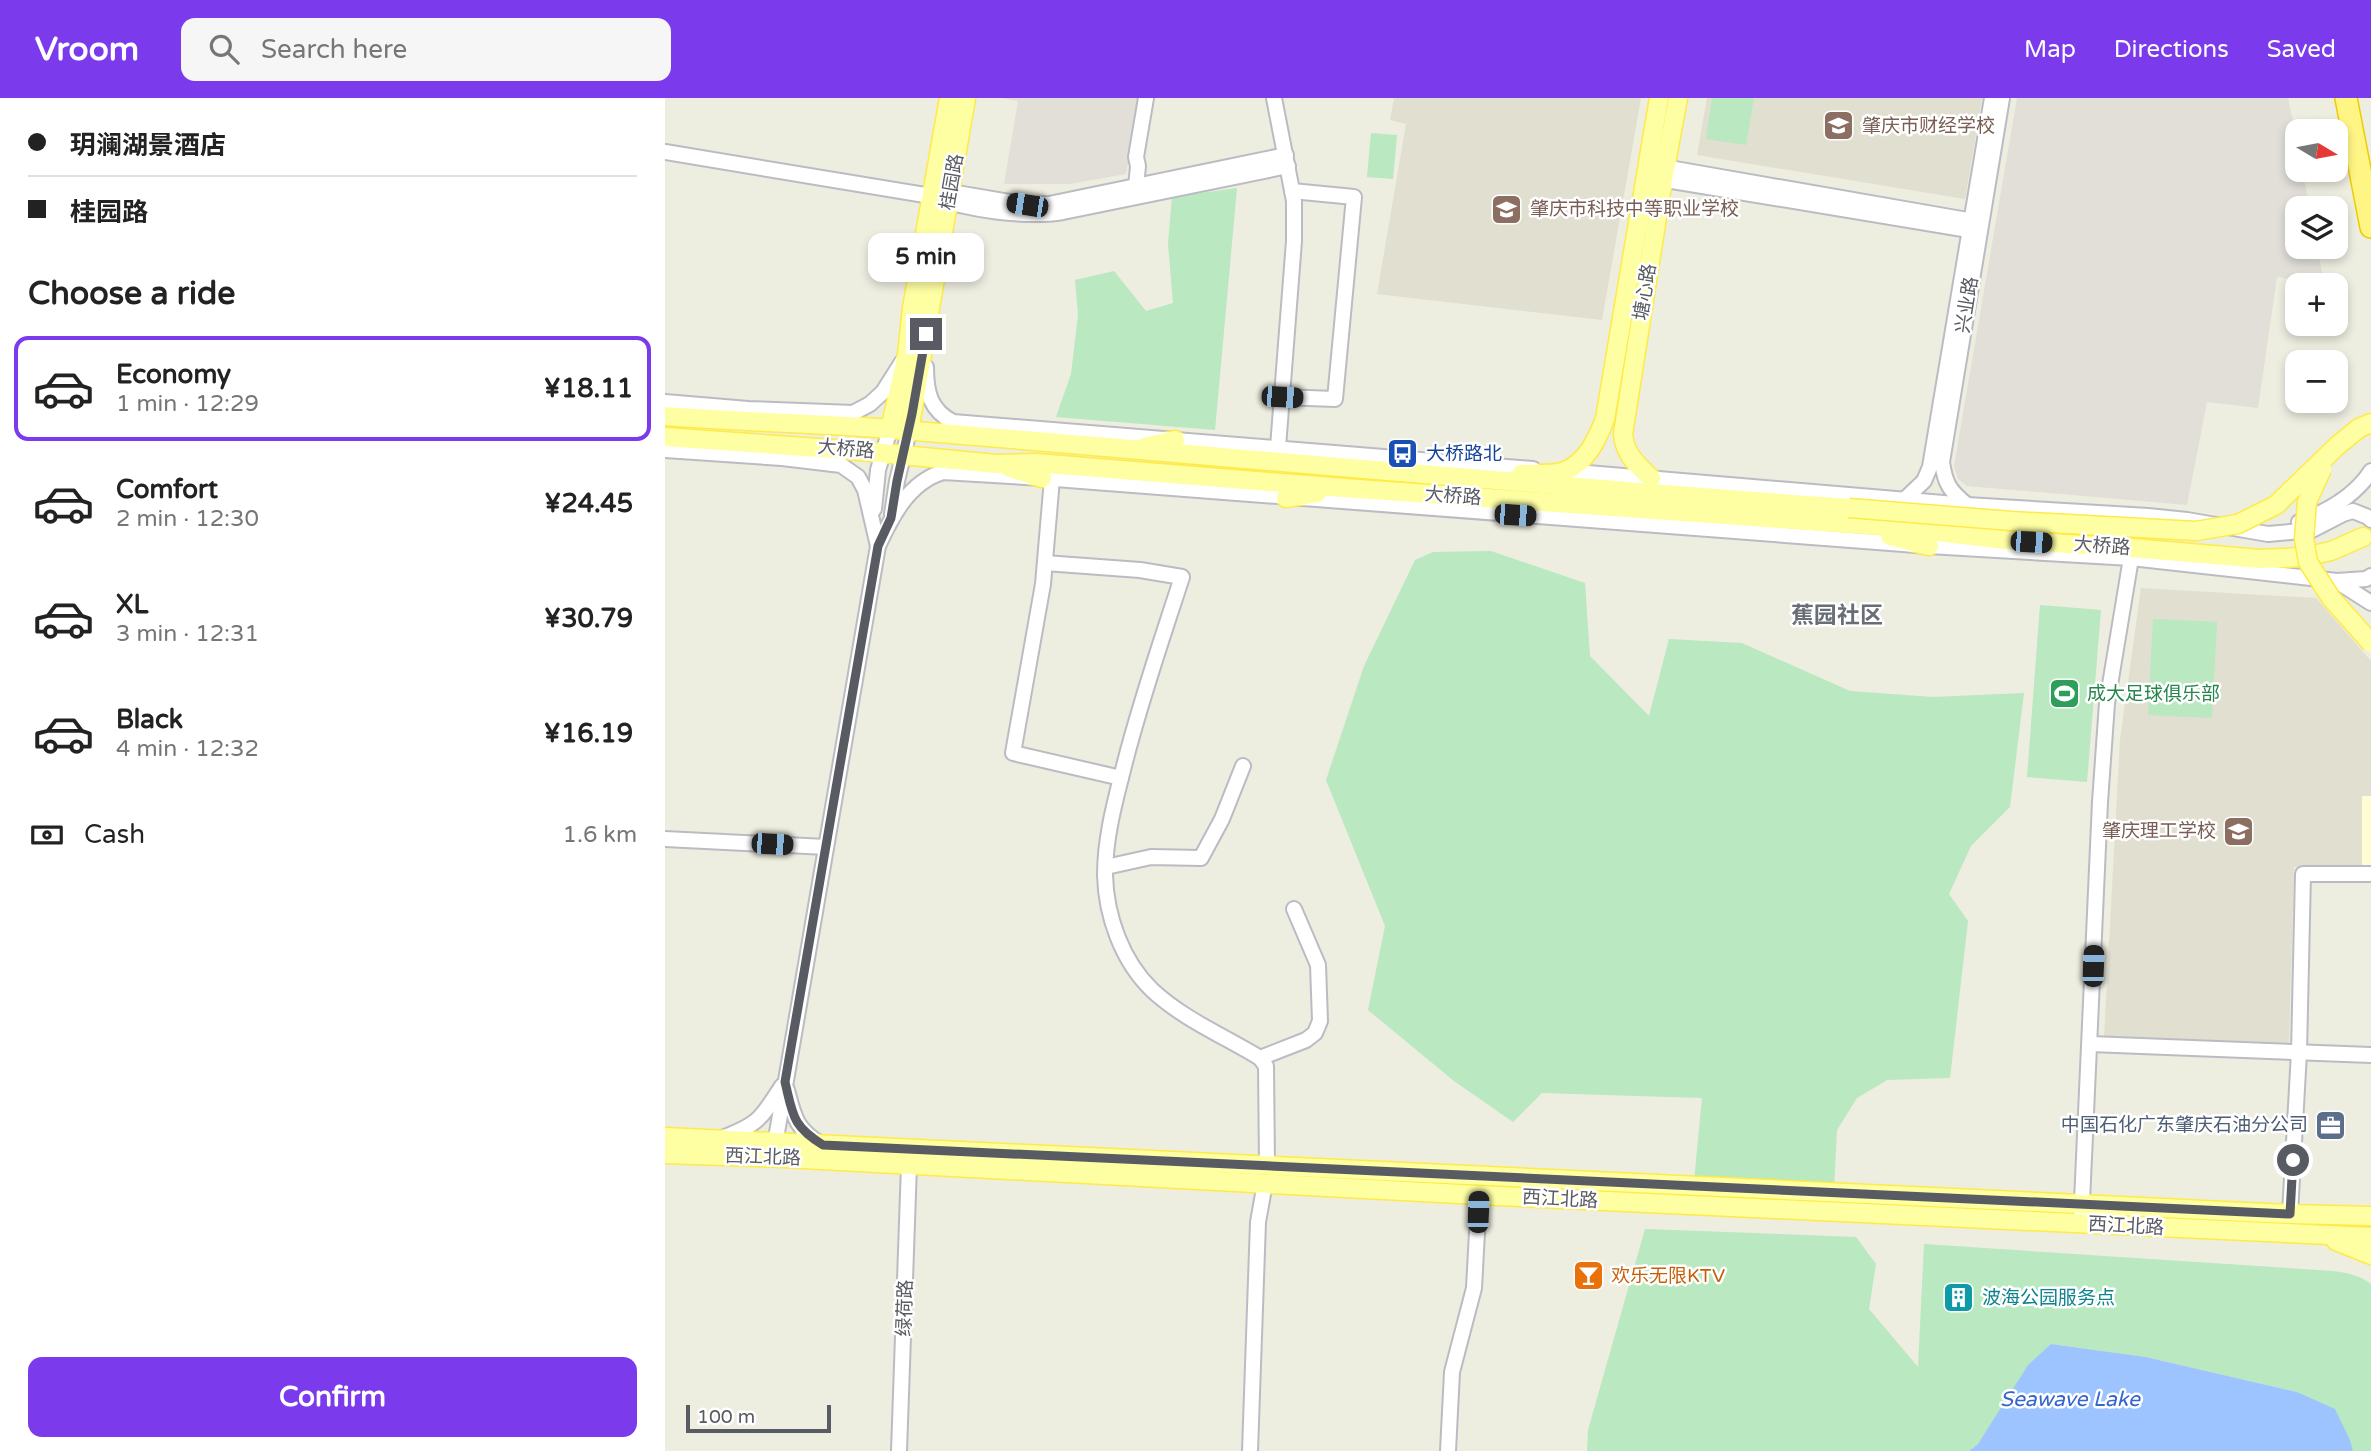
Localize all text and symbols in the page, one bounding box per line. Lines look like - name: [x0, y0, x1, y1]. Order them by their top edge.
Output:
- search box: [181, 18, 671, 81]
- text: Vroom: [35, 30, 139, 69]
- icon: search: [205, 30, 243, 68]
- text: Search here: [261, 34, 407, 65]
- text: Map: [2024, 35, 2076, 64]
- text: Directions: [2114, 35, 2229, 64]
- text: Saved: [2267, 35, 2336, 64]
- school or university icon: 肇庆市财经学校: [1822, 109, 1856, 143]
- place label: 肇庆市财经学校: [1862, 115, 1995, 137]
- north arrow: [2285, 119, 2349, 182]
- map controls: [2285, 119, 2348, 413]
- text: 玥澜湖景酒店: [70, 130, 226, 161]
- street label: 桂园路: [936, 152, 968, 212]
- car: [1005, 191, 1050, 219]
- school or university icon: 肇庆市科技中等职业学校: [1490, 192, 1524, 226]
- button: layers: [2285, 196, 2348, 259]
- text: 桂园路: [70, 197, 148, 228]
- place label: 肇庆市科技中等职业学校: [1530, 198, 1739, 220]
- callout: 5 min: [868, 232, 984, 282]
- text: 5 min: [895, 243, 957, 271]
- street label: 塘心路: [1630, 262, 1660, 322]
- button: +: [2285, 273, 2348, 336]
- text: Choose a ride: [28, 275, 235, 313]
- street label: 兴业路: [1952, 275, 1982, 335]
- route end: [910, 318, 942, 350]
- button: −: [2285, 350, 2348, 413]
- icon: car: [32, 357, 95, 420]
- text: Economy: [116, 359, 231, 390]
- text: ¥18.11: [544, 373, 633, 404]
- car: [1261, 385, 1304, 409]
- text: 1 min · 12:29: [116, 390, 259, 418]
- street label: 大桥路: [817, 436, 875, 462]
- bus stop icon: 大桥路北: [1386, 437, 1420, 471]
- place label: 大桥路北: [1426, 443, 1502, 465]
- icon: car: [32, 472, 95, 535]
- text: Comfort: [116, 474, 218, 505]
- street label: 大桥路: [1424, 483, 1482, 509]
- text: ¥24.45: [544, 488, 633, 519]
- car: [1494, 503, 1537, 527]
- text: 2 min · 12:30: [116, 505, 259, 533]
- car: [2010, 530, 2053, 554]
- street label: 大桥路: [2073, 533, 2131, 559]
- icon: car: [32, 587, 95, 650]
- text: XL: [116, 589, 148, 620]
- district label: 蕉园社区: [1791, 602, 1883, 630]
- text: ¥30.79: [544, 603, 633, 634]
- text: 3 min · 12:31: [116, 620, 259, 648]
- sports icon: 成大足球俱乐部: [2047, 677, 2081, 711]
- place label: 成大足球俱乐部: [2087, 683, 2220, 705]
- icon: car: [32, 702, 95, 765]
- text: Black: [116, 704, 183, 735]
- text: ¥16.19: [544, 718, 633, 749]
- text: 4 min · 12:32: [116, 735, 259, 763]
- school or university icon: 肇庆理工学校: [2222, 814, 2256, 848]
- icon: cash: [28, 816, 66, 854]
- text: Cash: [84, 819, 145, 850]
- place label: 肇庆理工学校: [2102, 820, 2216, 842]
- text: 1.6 km: [563, 821, 637, 849]
- car: [751, 832, 794, 856]
- car: [2082, 945, 2105, 987]
- office icon: 中国石化广东肇庆石油分公司: [2314, 1108, 2348, 1142]
- place label: 中国石化广东肇庆石油分公司: [2061, 1114, 2308, 1136]
- route start: [2277, 1144, 2309, 1176]
- street label: 西江北路: [725, 1145, 801, 1169]
- street label: 西江北路: [1521, 1186, 1599, 1212]
- car: [1467, 1191, 1490, 1233]
- street label: 西江北路: [2087, 1213, 2165, 1239]
- bar icon: 欢乐无限KTV: [1571, 1259, 1605, 1293]
- place label: 欢乐无限KTV: [1611, 1265, 1725, 1287]
- street label: 绿荷路: [893, 1279, 917, 1337]
- building icon: 波海公园服务点: [1942, 1281, 1976, 1315]
- place label: 波海公园服务点: [1982, 1287, 2115, 1309]
- button: Confirm: [28, 1357, 637, 1437]
- water label: Seawave Lake: [2000, 1387, 2141, 1412]
- scale bar: [686, 1402, 831, 1434]
- text: 100 m: [697, 1406, 755, 1428]

